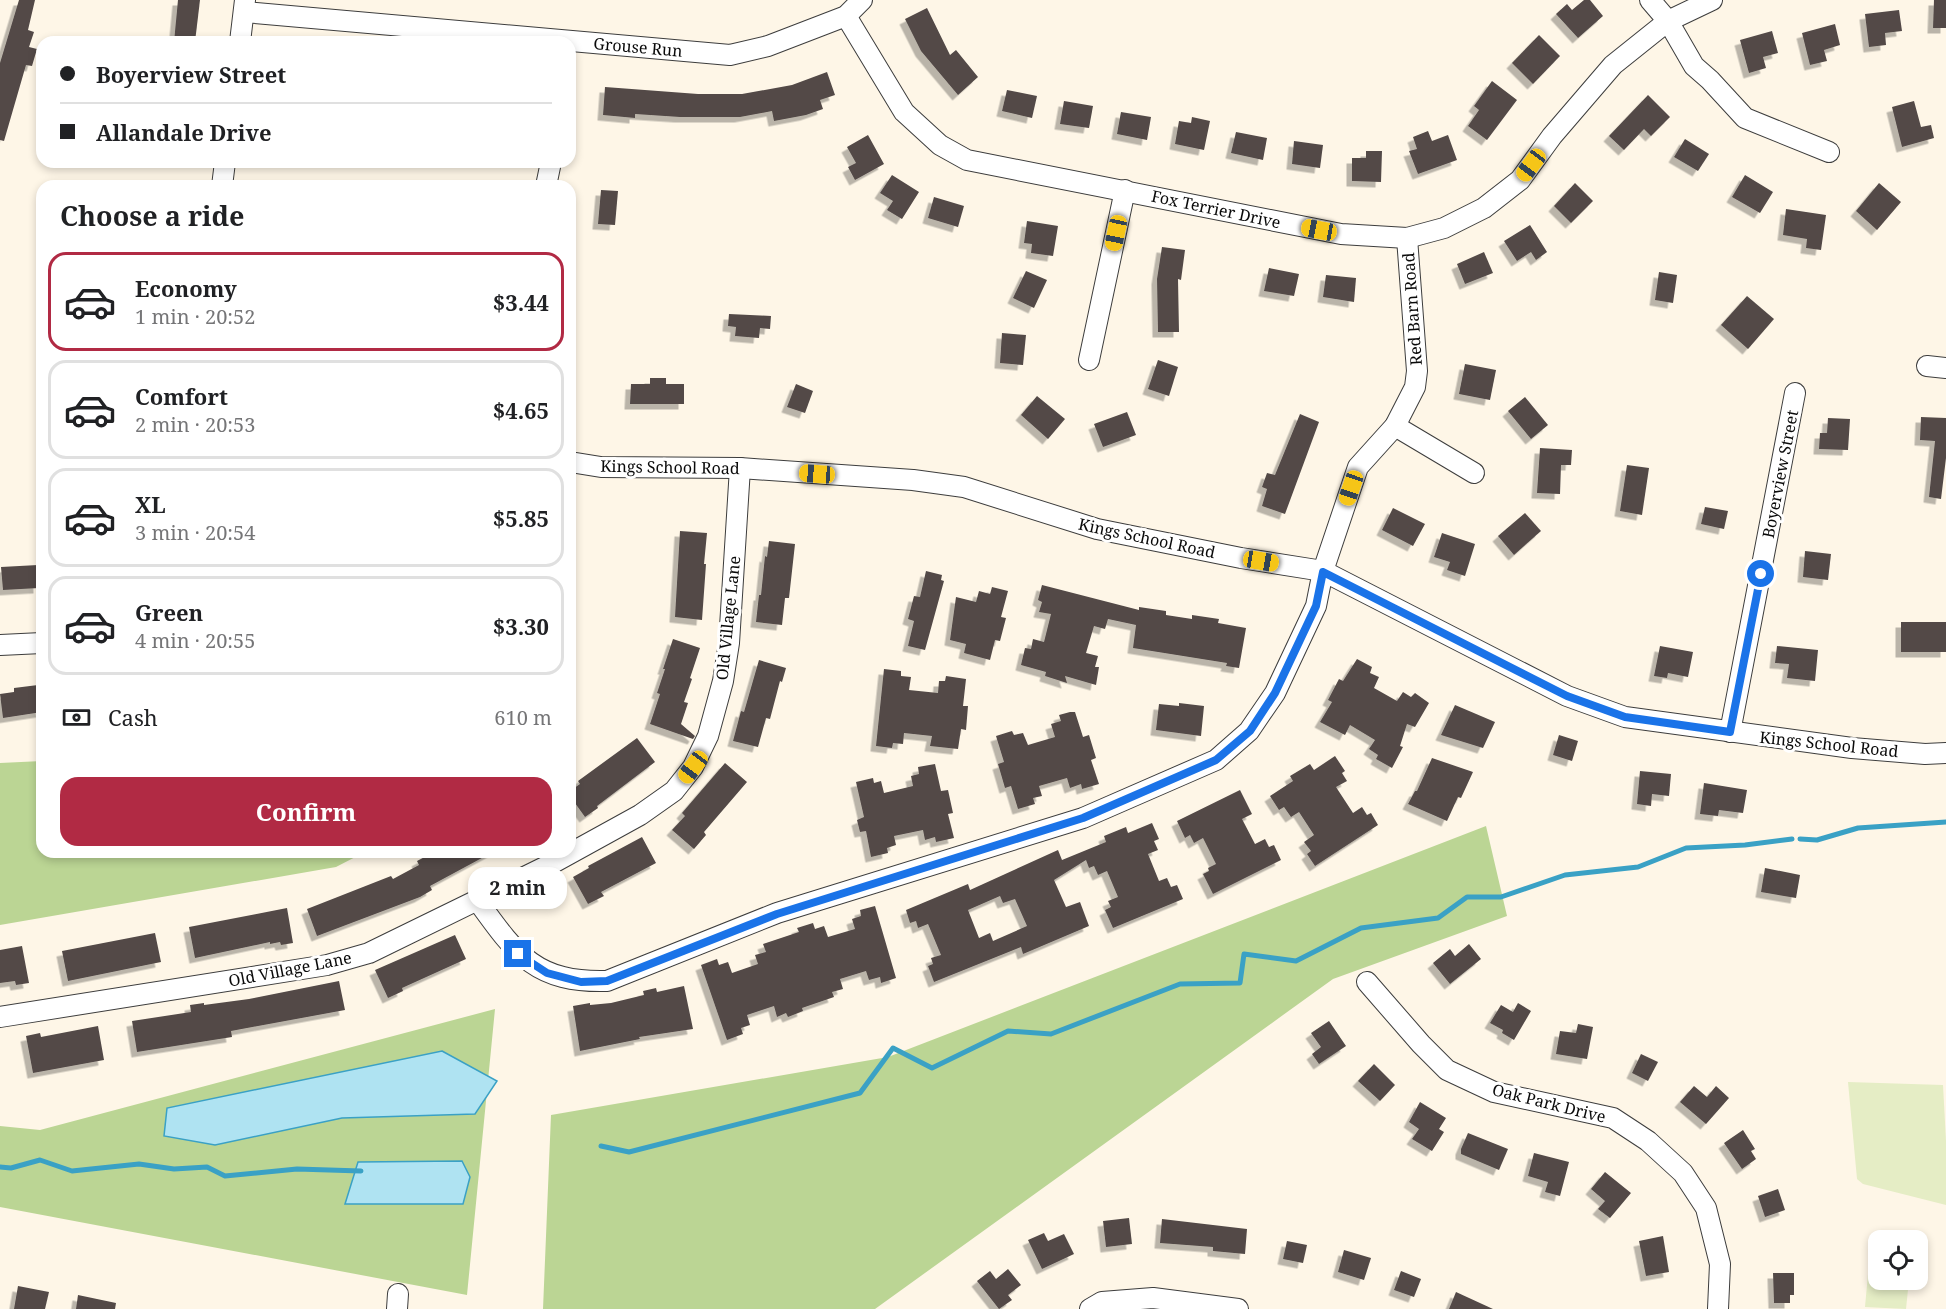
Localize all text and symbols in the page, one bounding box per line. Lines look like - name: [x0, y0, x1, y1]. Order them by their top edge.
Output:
- street label: Grouse Run: [593, 32, 683, 62]
- text: Boyerview Street: [96, 59, 286, 89]
- text: Allandale Drive: [96, 117, 272, 147]
- car: [1513, 145, 1549, 185]
- street label: Fox Terrier Drive: [1149, 185, 1283, 233]
- text: Choose a ride: [60, 197, 245, 234]
- car: [1103, 214, 1129, 252]
- car: [1300, 218, 1338, 242]
- street label: Red Barn Road: [1397, 252, 1427, 366]
- text: Economy: [135, 273, 237, 303]
- icon: car: [63, 275, 117, 329]
- text: $3.44: [493, 287, 549, 317]
- text: 1 min · 20:52: [135, 303, 255, 330]
- text: Comfort: [135, 381, 228, 411]
- icon: car: [63, 383, 117, 437]
- text: $4.65: [493, 395, 549, 425]
- street label: Boyerview Street: [1757, 408, 1803, 540]
- text: 2 min · 20:53: [135, 411, 255, 438]
- street label: Kings School Road: [600, 455, 740, 479]
- car: [798, 464, 836, 484]
- car: [1337, 468, 1365, 508]
- text: XL: [135, 489, 166, 519]
- icon: car: [63, 491, 117, 545]
- text: $5.85: [493, 503, 549, 533]
- street label: Kings School Road: [1076, 513, 1218, 563]
- text: 3 min · 20:54: [135, 519, 255, 546]
- car: [1242, 549, 1280, 573]
- street label: Old Village Lane: [711, 555, 745, 681]
- route start: [1747, 560, 1774, 587]
- text: Green: [135, 597, 203, 627]
- icon: car: [63, 599, 117, 653]
- text: $3.30: [493, 611, 549, 641]
- text: 4 min · 20:55: [135, 627, 255, 654]
- icon: cash: [60, 701, 93, 734]
- text: Cash: [108, 702, 158, 732]
- text: 610 m: [494, 704, 552, 731]
- street label: Kings School Road: [1758, 726, 1900, 762]
- car: [675, 747, 711, 787]
- button: Confirm: [60, 777, 552, 846]
- callout: 2 min: [468, 867, 568, 909]
- text: 2 min: [489, 874, 546, 901]
- route end: [504, 940, 531, 967]
- street label: Old Village Lane: [227, 946, 353, 992]
- street label: Oak Park Drive: [1490, 1078, 1608, 1128]
- map controls: [1868, 1230, 1928, 1290]
- button: locate: [1868, 1230, 1928, 1290]

